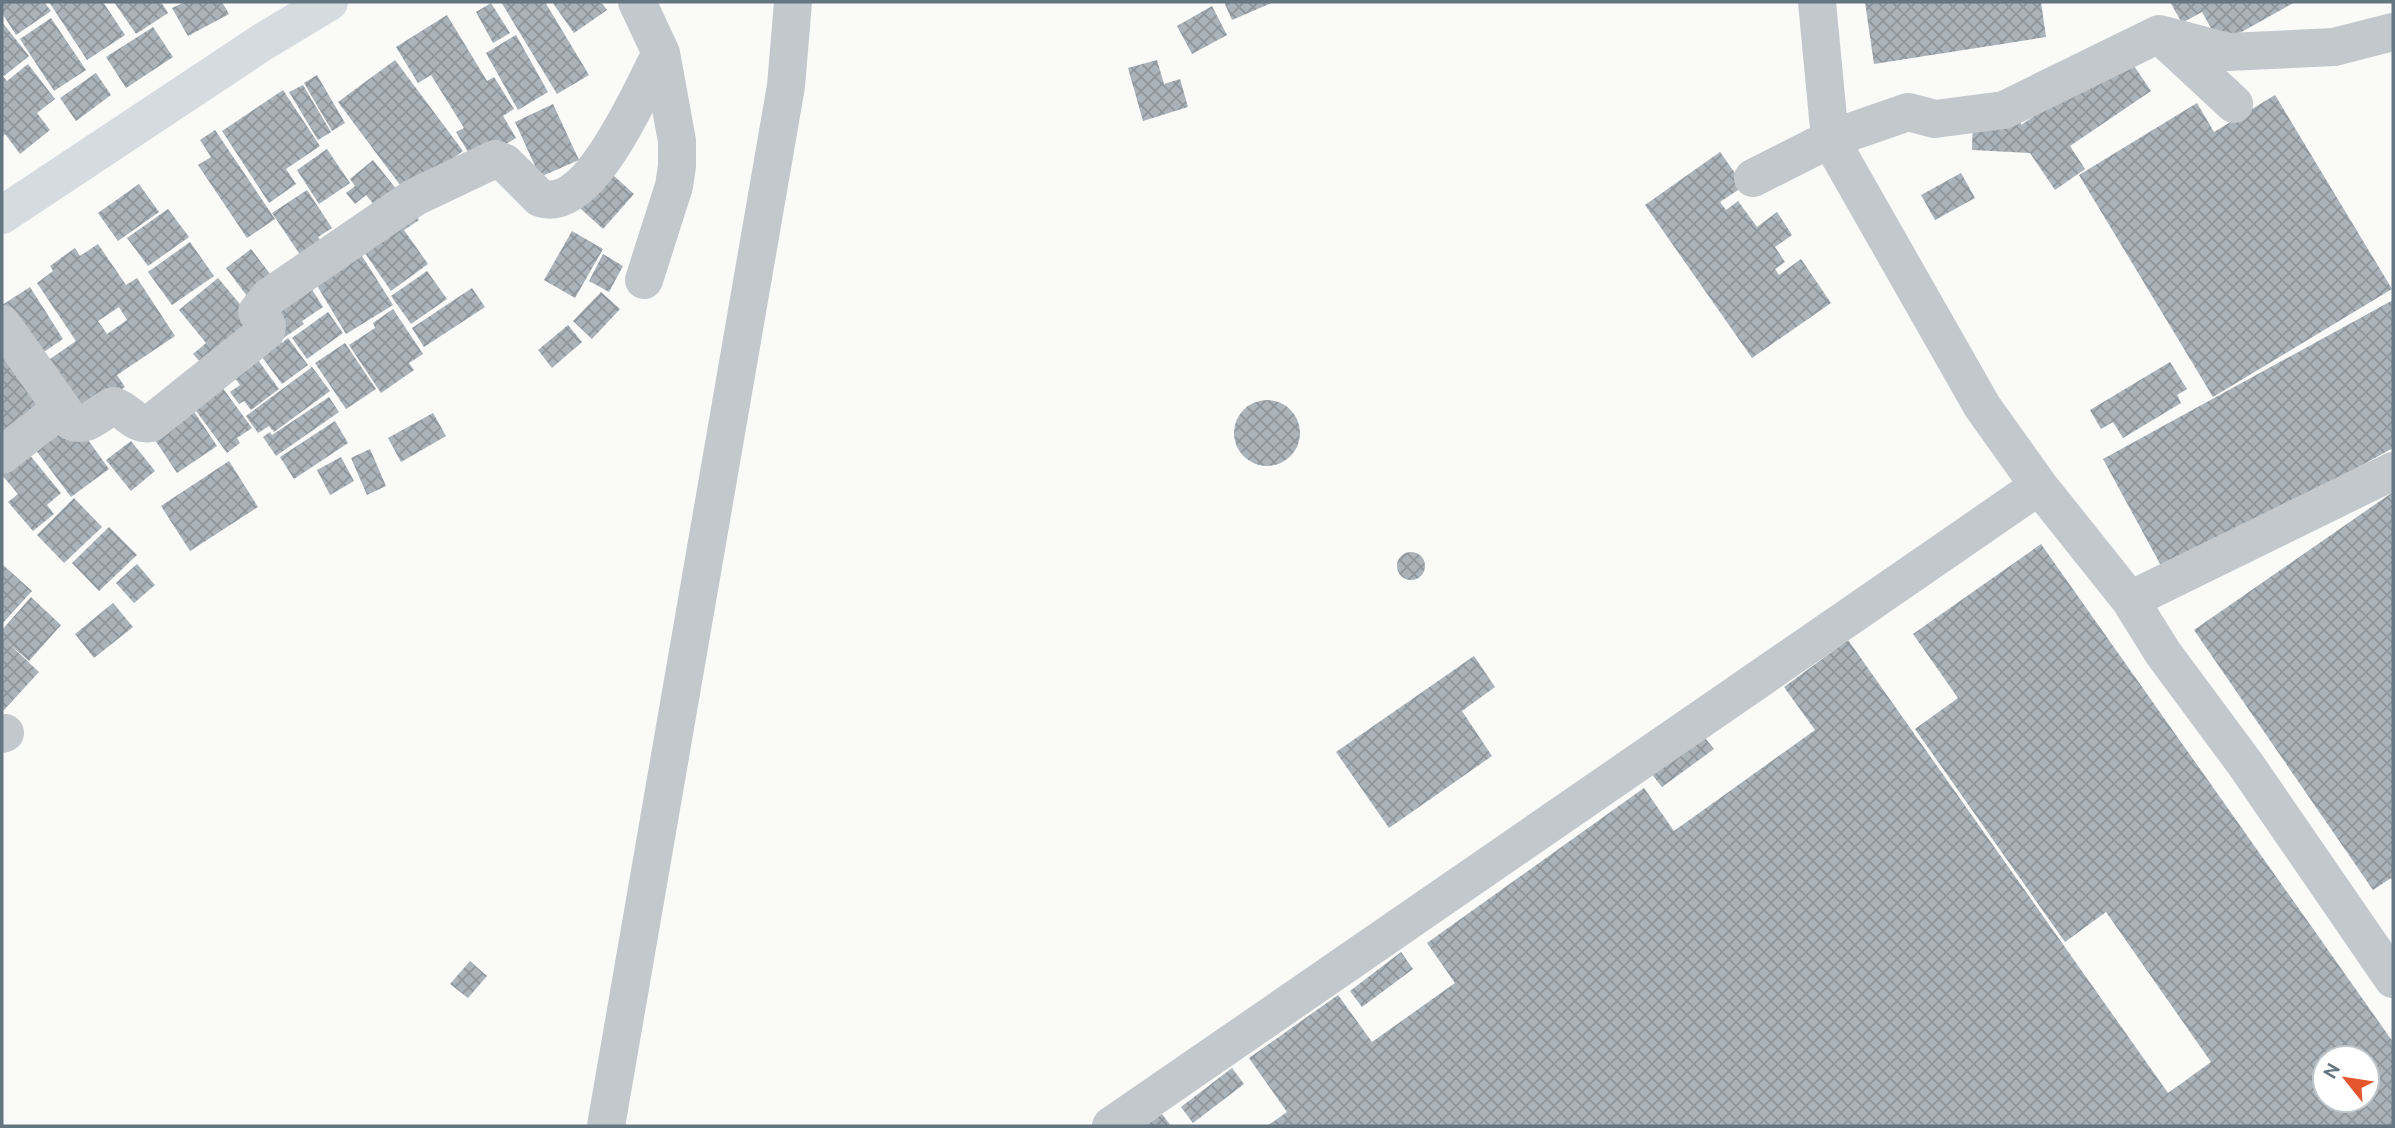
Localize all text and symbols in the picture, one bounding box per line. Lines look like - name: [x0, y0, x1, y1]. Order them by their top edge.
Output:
- north arrow: [2311, 1044, 2381, 1114]
- text: N: [2318, 1059, 2344, 1082]

